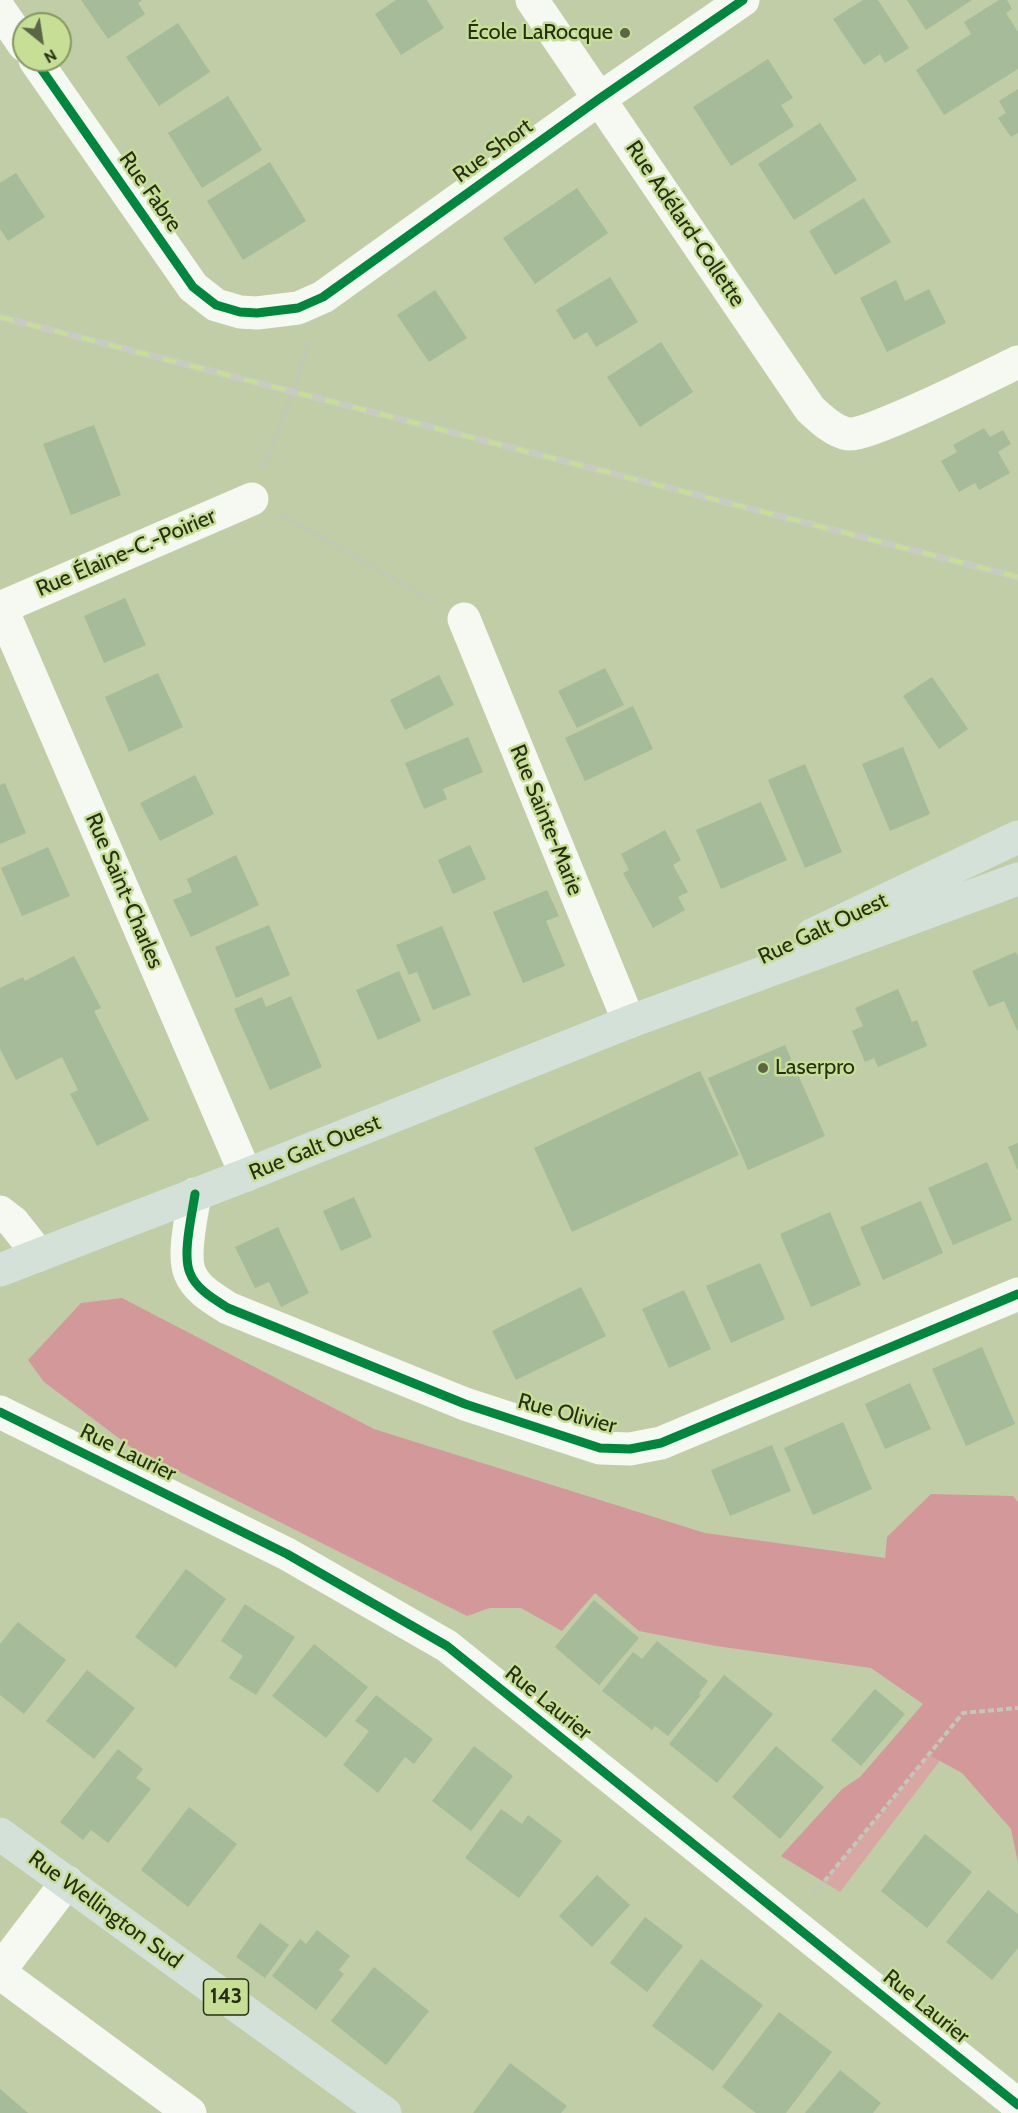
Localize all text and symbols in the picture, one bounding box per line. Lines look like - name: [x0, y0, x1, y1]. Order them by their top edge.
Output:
- north arrow: [12, 12, 72, 72]
- place label: École LaRocque: [467, 20, 613, 46]
- marker: École LaRocque: [618, 26, 632, 40]
- text: N: [41, 45, 60, 67]
- street label: Rue Short: [448, 113, 538, 189]
- street label: Rue Adélard-Collette: [620, 136, 750, 312]
- street label: Rue Fabre: [113, 147, 187, 237]
- street label: Rue Élaine-C.-Poirier: [32, 503, 220, 603]
- street label: Rue Sainte-Marie: [504, 741, 588, 899]
- street label: Rue Saint-Charles: [79, 809, 169, 973]
- street label: Rue Galt Ouest: [754, 888, 892, 970]
- place label: Laserpro: [775, 1055, 855, 1081]
- marker: Laserpro: [756, 1061, 770, 1075]
- street label: Rue Galt Ouest: [245, 1110, 385, 1186]
- street label: Rue Olivier: [515, 1388, 619, 1440]
- street label: Rue Laurier: [76, 1418, 180, 1488]
- street label: Rue Laurier: [499, 1660, 597, 1746]
- street label: Rue Wellington Sud: [23, 1845, 187, 1975]
- street label: Rue Laurier: [877, 1964, 975, 2050]
- road number: 143: [204, 1979, 248, 2015]

